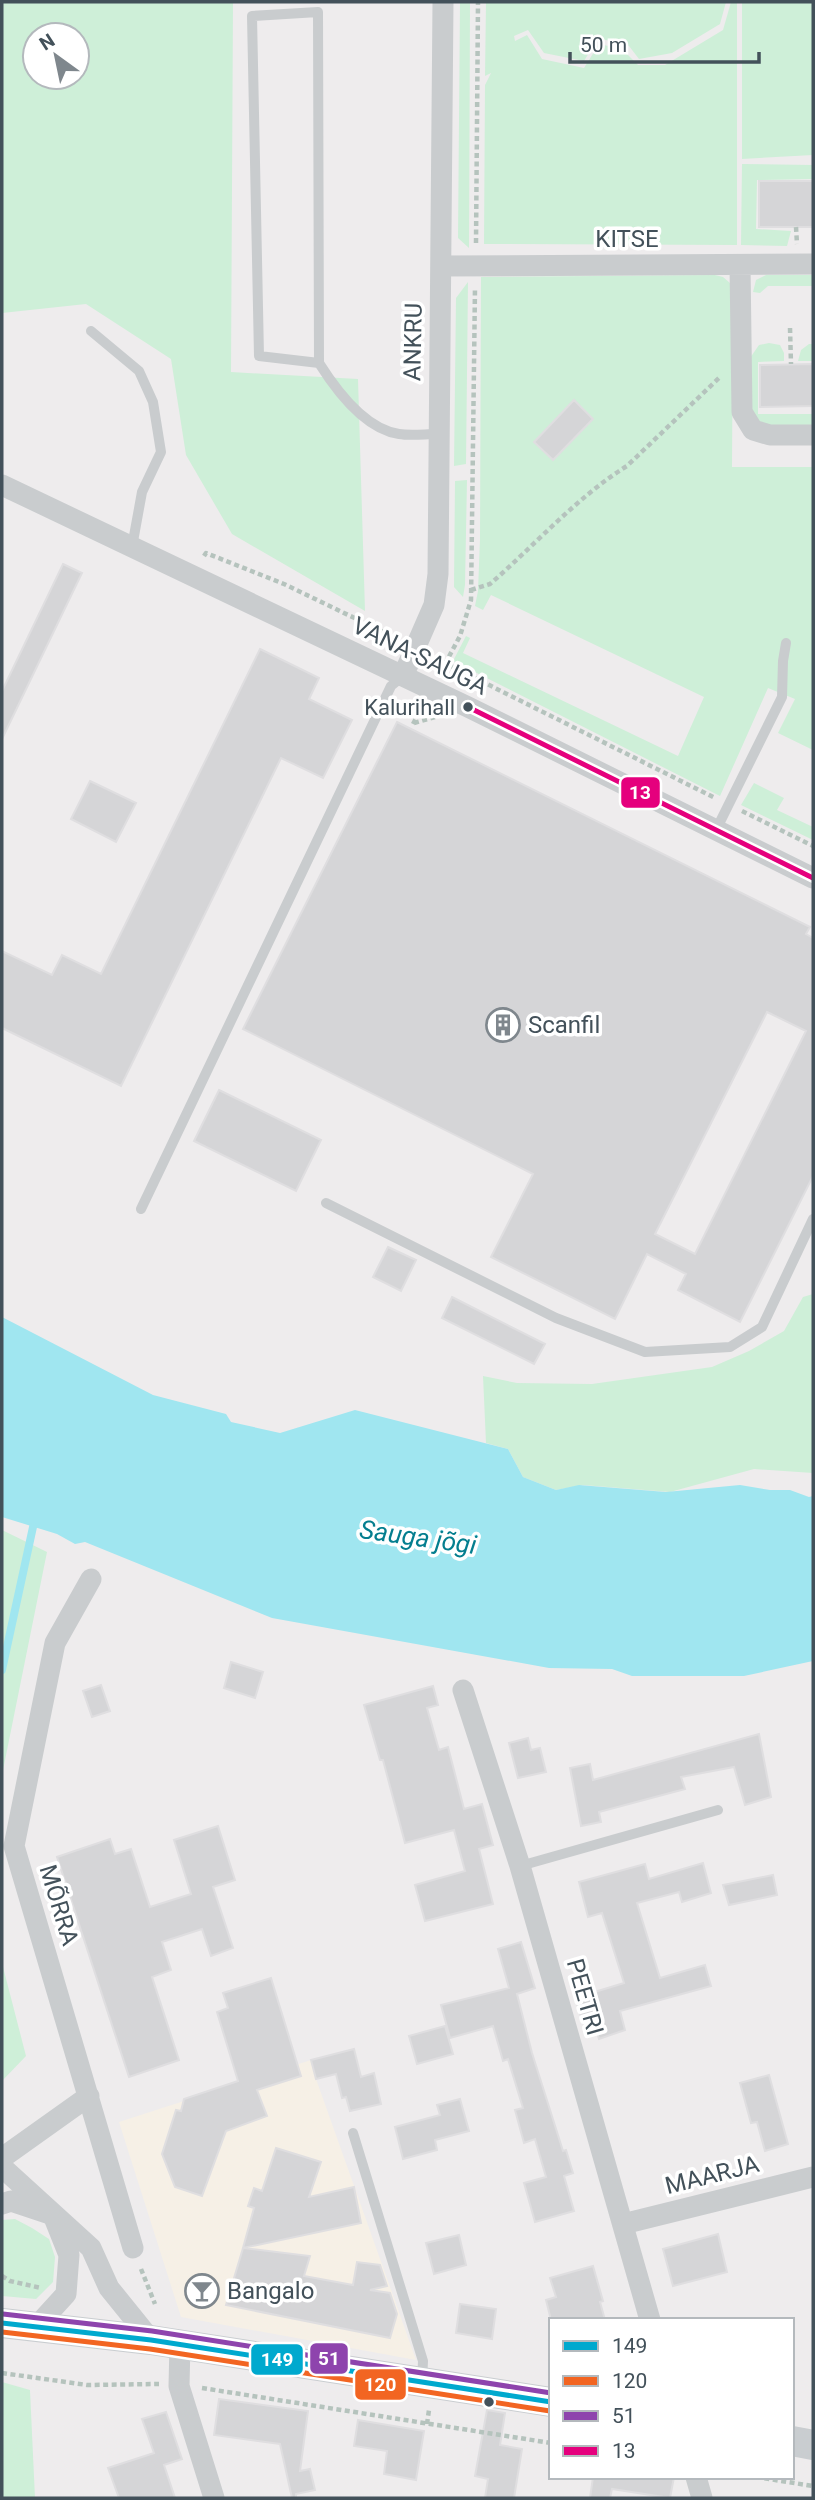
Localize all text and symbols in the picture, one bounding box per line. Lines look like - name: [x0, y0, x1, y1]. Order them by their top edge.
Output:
- north arrow: [21, 21, 91, 91]
- scale bar: [570, 21, 759, 65]
- text: N: [35, 29, 59, 55]
- text: 50 m: [580, 33, 627, 57]
- street label: KITSE: [595, 225, 659, 253]
- street label: ANKRU: [398, 303, 428, 381]
- street label: VANA-SAUGA: [348, 611, 492, 701]
- place label: Kalurihall: [364, 695, 455, 720]
- marker: Kalurihall: [461, 700, 475, 714]
- line badge: 13: [620, 776, 661, 809]
- text: 13: [629, 781, 651, 804]
- building icon: Scanfil: [484, 1006, 522, 1044]
- place label: Scanfil: [528, 1011, 600, 1039]
- water label: Sauga jõgi: [358, 1514, 479, 1560]
- street label: MÕRRA: [34, 1861, 85, 1949]
- street label: PEETRI: [561, 1956, 609, 2038]
- street label: MAARJA: [662, 2150, 762, 2200]
- bar icon: Bangalo: [183, 2272, 221, 2310]
- place label: Bangalo: [227, 2277, 314, 2305]
- legend: [549, 2318, 794, 2479]
- text: 149: [612, 2334, 647, 2358]
- line badge: 51: [309, 2342, 349, 2375]
- line badge: 149: [250, 2343, 304, 2376]
- text: 51: [318, 2347, 340, 2370]
- text: 149: [261, 2348, 293, 2371]
- line badge: 120: [354, 2368, 407, 2401]
- text: 120: [612, 2369, 647, 2393]
- text: 120: [364, 2373, 396, 2396]
- unlabelled marker: [482, 2395, 496, 2409]
- text: 51: [612, 2404, 636, 2428]
- text: 13: [612, 2439, 636, 2463]

